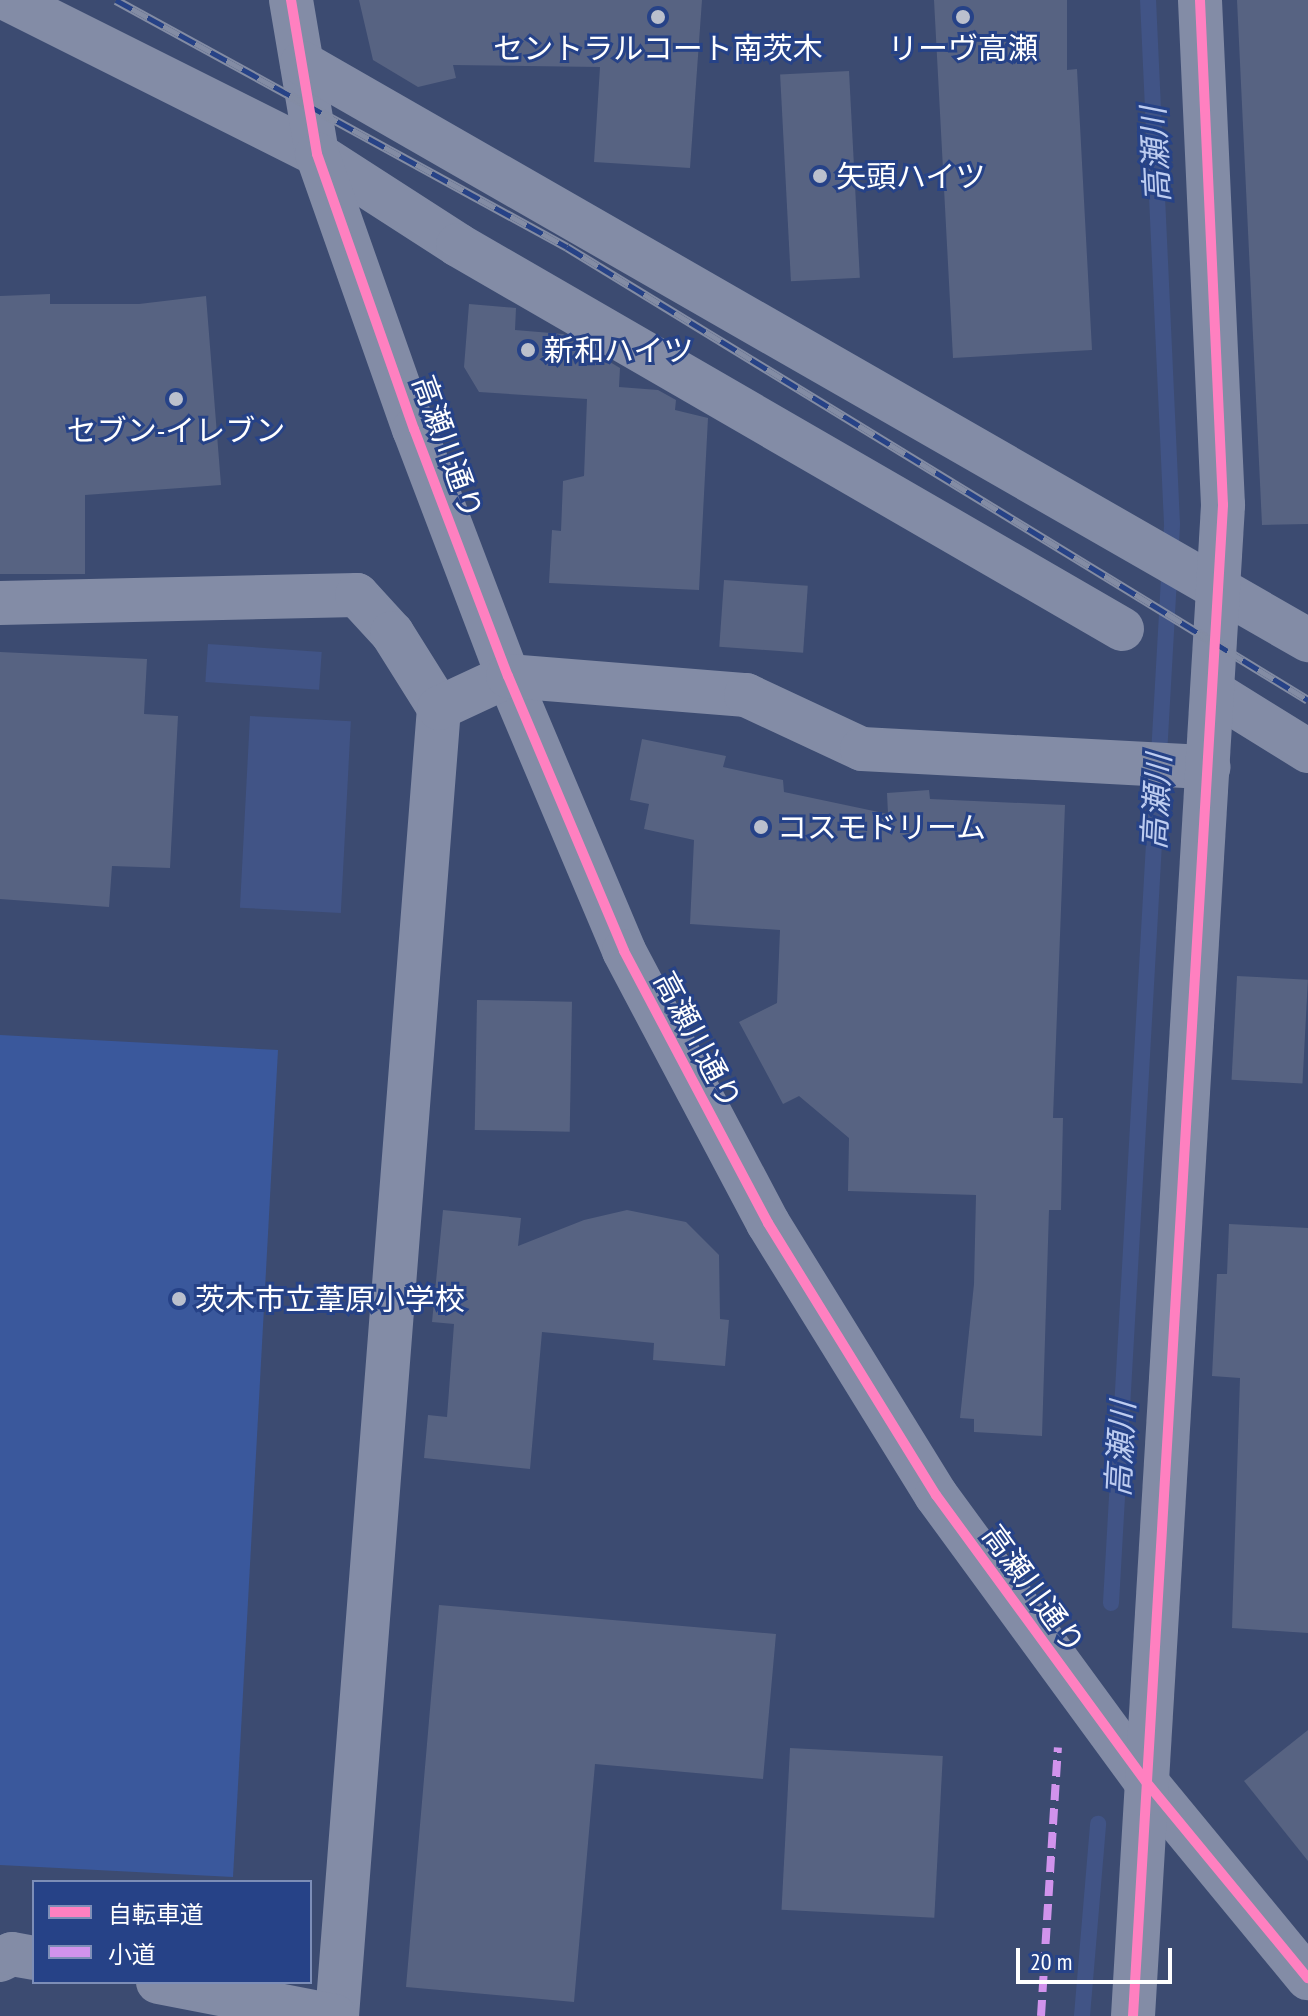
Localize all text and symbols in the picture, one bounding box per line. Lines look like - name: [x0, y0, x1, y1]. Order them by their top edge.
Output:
- marker: セントラルコート南茨木: [649, 8, 667, 26]
- marker: リーヴ高瀬: [954, 8, 972, 26]
- place label: セントラルコート南茨木: [493, 30, 823, 66]
- place label: リーヴ高瀬: [888, 30, 1038, 66]
- water label: 高瀬川: [1133, 106, 1177, 204]
- place label: 矢頭ハイツ: [836, 158, 986, 194]
- marker: 矢頭ハイツ: [811, 167, 829, 185]
- place label: 新和ハイツ: [544, 332, 694, 368]
- marker: 新和ハイツ: [519, 341, 537, 359]
- street label: 高瀬川通り: [405, 370, 491, 524]
- marker: セブン-イレブン: [167, 390, 185, 408]
- place label: セブン-イレブン: [67, 412, 285, 448]
- water label: 高瀬川: [1134, 753, 1178, 851]
- place label: コスモドリーム: [777, 809, 987, 845]
- marker: コスモドリーム: [752, 818, 770, 836]
- street label: 高瀬川通り: [647, 965, 749, 1115]
- place label: 茨木市立葦原小学校: [195, 1281, 465, 1317]
- marker: 茨木市立葦原小学校: [170, 1290, 188, 1308]
- water label: 高瀬川: [1098, 1400, 1142, 1498]
- street label: 高瀬川通り: [975, 1518, 1093, 1660]
- legend: [32, 1880, 312, 1984]
- text: 自転車道: [108, 1899, 204, 1930]
- scale bar: [1020, 1932, 1176, 1982]
- text: 小道: [108, 1939, 156, 1970]
- text: 20 m: [1030, 1946, 1072, 1977]

